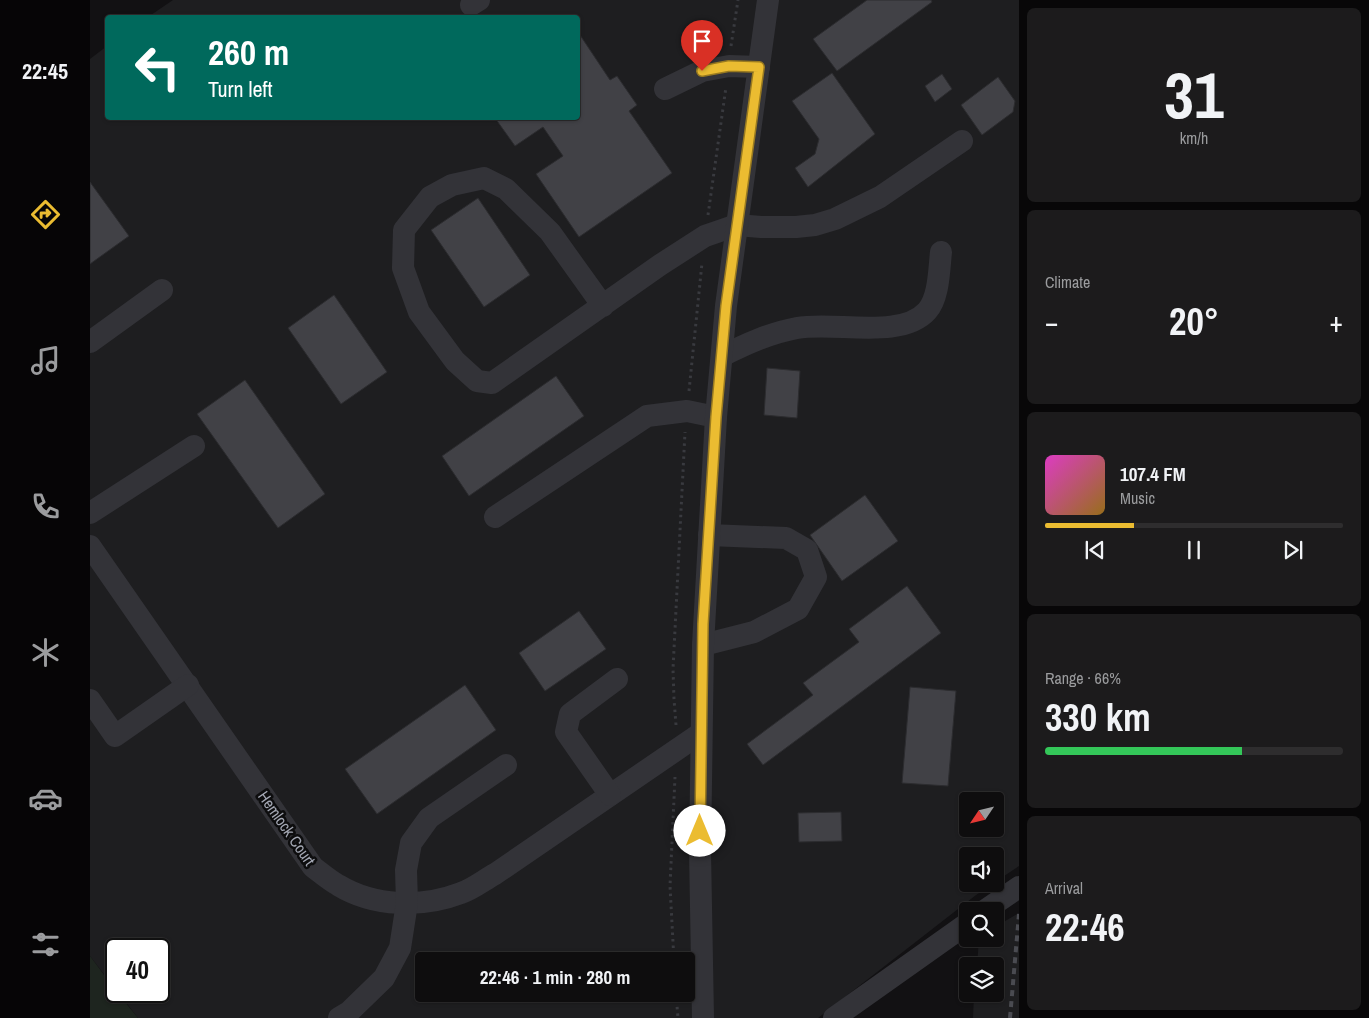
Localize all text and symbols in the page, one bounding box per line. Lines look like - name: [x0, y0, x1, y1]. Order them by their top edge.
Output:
- pin: [681, 20, 723, 71]
- icon: arrive: [688, 27, 716, 55]
- text: 260 m: [208, 29, 289, 76]
- icon: left: [125, 35, 190, 100]
- text: 31: [1164, 51, 1224, 138]
- text: 22:45: [22, 56, 68, 86]
- text: Turn left: [208, 74, 273, 104]
- text: km/h: [1180, 127, 1208, 149]
- icon: directions: [28, 197, 63, 232]
- text: Climate: [1045, 271, 1090, 293]
- text: 20°: [1169, 296, 1219, 347]
- text: −: [1045, 303, 1058, 341]
- text: +: [1330, 303, 1343, 341]
- icon: music: [28, 343, 63, 378]
- text: 107.4 FM: [1120, 461, 1186, 487]
- text: Music: [1120, 487, 1155, 509]
- icon: phone: [28, 489, 63, 524]
- icon: previous: [1081, 536, 1109, 564]
- icon: pause: [1180, 536, 1208, 564]
- icon: next: [1279, 536, 1307, 564]
- icon: climate: [28, 635, 63, 670]
- text: Range · 66%: [1045, 667, 1121, 689]
- text: 330 km: [1045, 692, 1151, 743]
- icon: car: [28, 781, 63, 816]
- street label: Hemlock Court: [253, 786, 321, 870]
- north arrow: [959, 792, 1004, 838]
- map controls: [959, 792, 1004, 1002]
- position arrow: [673, 804, 725, 856]
- button: sound: [959, 847, 1004, 892]
- text: Arrival: [1045, 877, 1083, 899]
- button: search: [959, 902, 1004, 947]
- text: 22:46: [1045, 902, 1125, 953]
- icon: filters: [28, 927, 63, 962]
- speed limit sign: 40: [105, 938, 170, 1003]
- button: layers: [959, 957, 1004, 1002]
- text: 22:46 · 1 min · 280 m: [480, 964, 630, 990]

